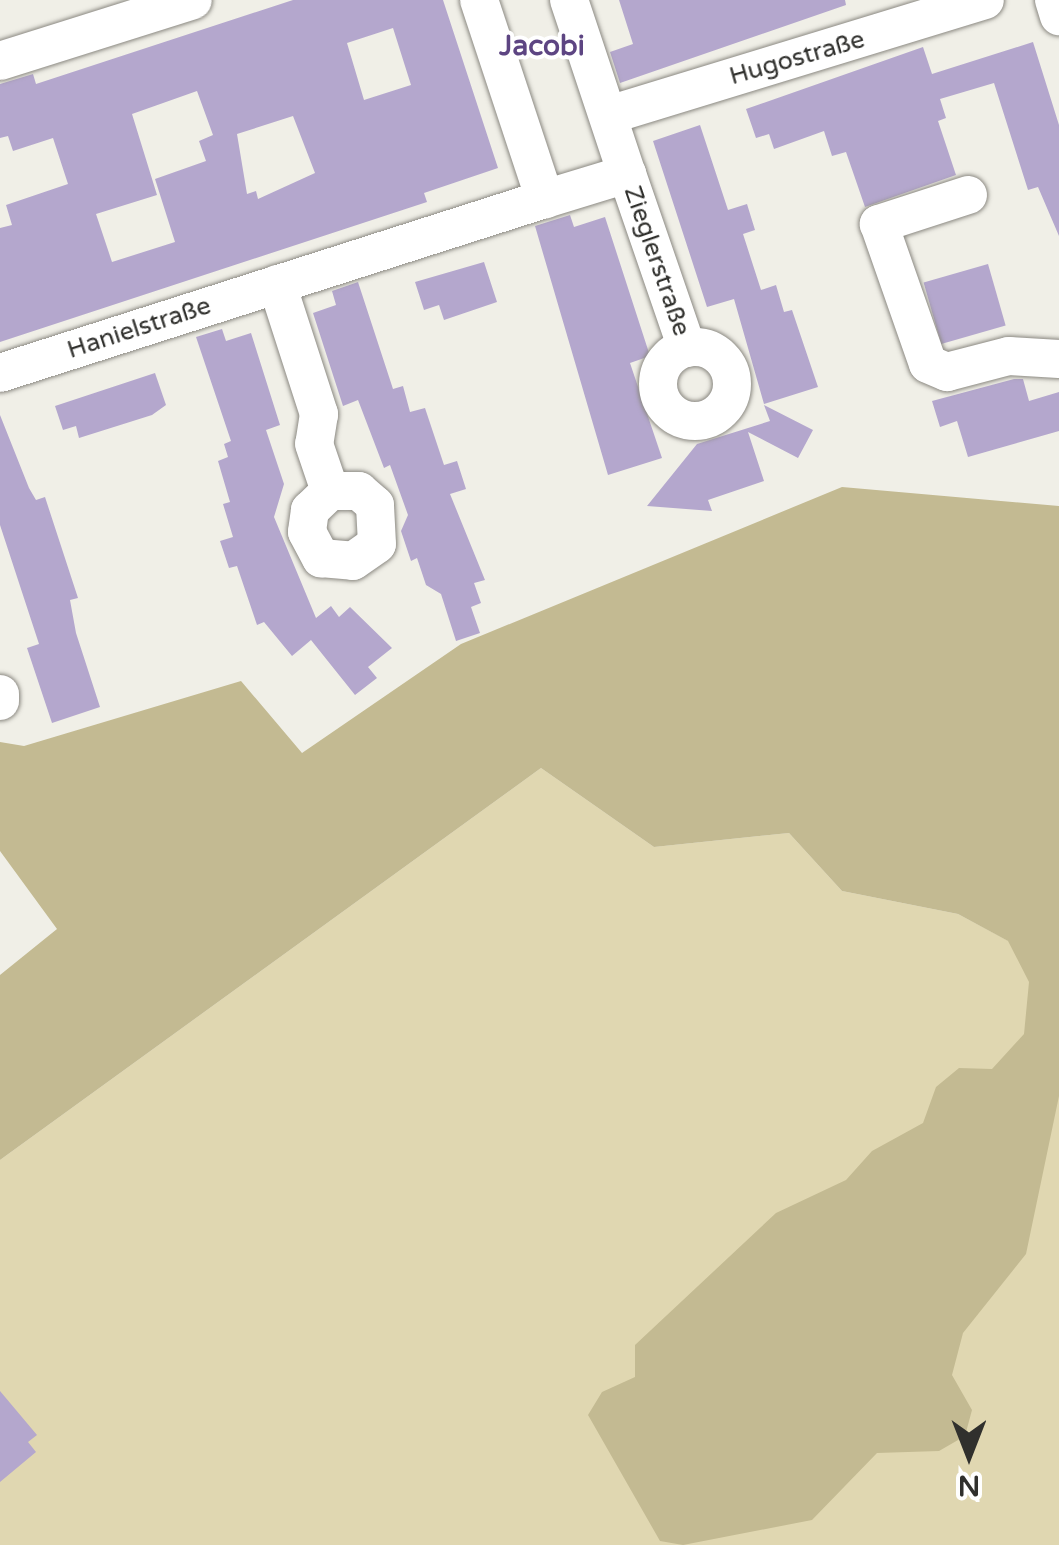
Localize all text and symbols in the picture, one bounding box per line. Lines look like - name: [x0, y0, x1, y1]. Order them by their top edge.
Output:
- street label: Hugostraße: [726, 24, 868, 92]
- district label: Jacobi: [499, 29, 585, 63]
- street label: Zieglerstraße: [617, 182, 697, 340]
- street label: Hanielstraße: [63, 291, 215, 365]
- north arrow: [919, 1405, 1019, 1505]
- text: N: [958, 1468, 980, 1502]

